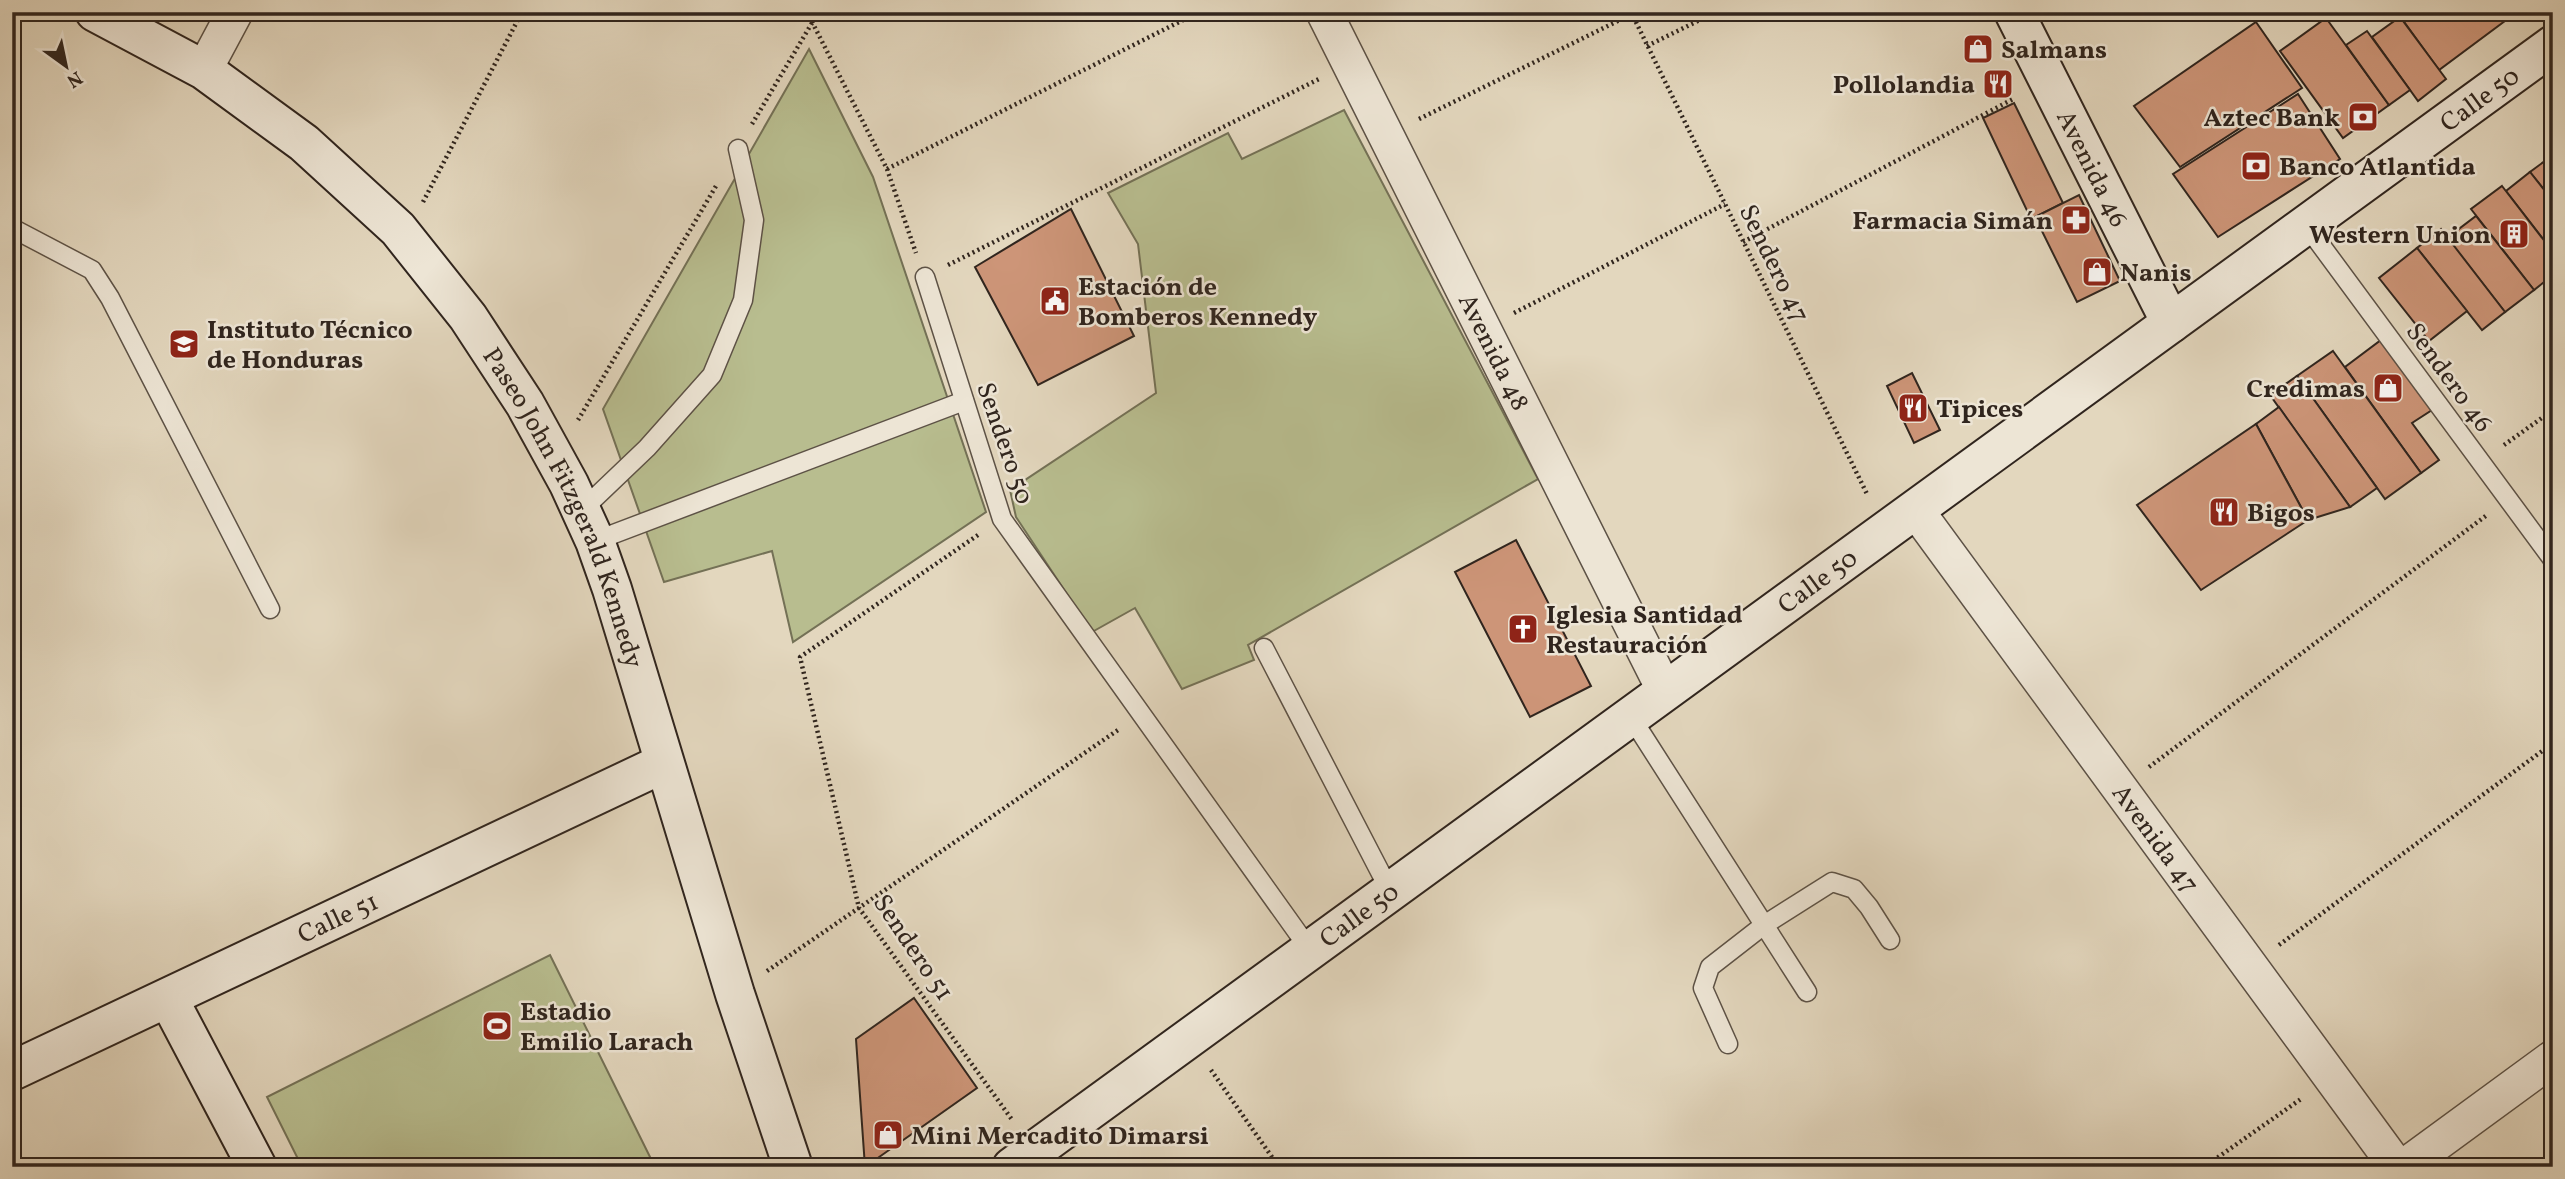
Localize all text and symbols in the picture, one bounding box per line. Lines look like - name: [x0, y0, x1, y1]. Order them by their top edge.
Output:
- north arrow: [32, 32, 102, 102]
- shop icon: Salmans: [1961, 32, 1995, 66]
- place label: Salmans: [2001, 33, 2107, 69]
- street label: Calle 50: [2433, 59, 2528, 142]
- text: N: [61, 64, 87, 93]
- restaurant icon: Pollolandia: [1981, 67, 2015, 101]
- place label: Pollolandia: [1833, 68, 1975, 104]
- bank icon: Aztec Bank: [2346, 100, 2380, 134]
- place label: Aztec Bank: [2203, 101, 2340, 137]
- street label: Avenida 46: [2046, 104, 2136, 234]
- bank icon: Banco Atlantida: [2239, 149, 2273, 183]
- place label: Banco Atlantida: [2279, 150, 2476, 186]
- street label: Sendero 47: [1729, 199, 1817, 329]
- pharmacy icon: Farmacia Simán: [2059, 203, 2093, 237]
- place label: Farmacia Simán: [1852, 204, 2053, 240]
- building icon: Western Union: [2497, 217, 2531, 251]
- place label: Western Union: [2309, 218, 2491, 254]
- shop icon: Nanis: [2080, 255, 2114, 289]
- place label: Nanis: [2120, 256, 2191, 292]
- place label: Estación de Bomberos Kennedy: [1078, 270, 1318, 336]
- public building icon: Estación de Bomberos Kennedy: [1038, 284, 1072, 318]
- street label: Avenida 48: [1448, 288, 1537, 417]
- place label: Instituto Técnico de Honduras: [207, 313, 413, 379]
- street label: Sendero 46: [2396, 316, 2500, 440]
- school or university icon: Instituto Técnico de Honduras: [167, 327, 201, 361]
- street label: Paseo John Fitzgerald Kennedy: [473, 341, 651, 673]
- shop icon: Credimas: [2371, 371, 2405, 405]
- place label: Credimas: [2246, 372, 2365, 408]
- street label: Sendero 50: [966, 378, 1042, 509]
- restaurant icon: Tipices: [1896, 391, 1930, 425]
- place label: Tipices: [1936, 392, 2023, 428]
- restaurant icon: Bigos: [2207, 495, 2241, 529]
- place label: Bigos: [2247, 496, 2315, 532]
- street label: Calle 50: [1771, 541, 1866, 624]
- place label: Iglesia Santidad Restauración: [1546, 598, 1743, 664]
- church icon: Iglesia Santidad Restauración: [1506, 612, 1540, 646]
- street label: Avenida 47: [2102, 778, 2207, 901]
- street label: Calle 50: [1313, 875, 1407, 957]
- street label: Calle 51: [292, 884, 385, 954]
- street label: Sendero 51: [863, 888, 961, 1009]
- place label: Estadio Emilio Larach: [520, 995, 693, 1061]
- sports icon: Estadio Emilio Larach: [480, 1009, 514, 1043]
- shop icon: Mini Mercadito Dimarsi: [871, 1118, 905, 1152]
- place label: Mini Mercadito Dimarsi: [911, 1119, 1209, 1155]

